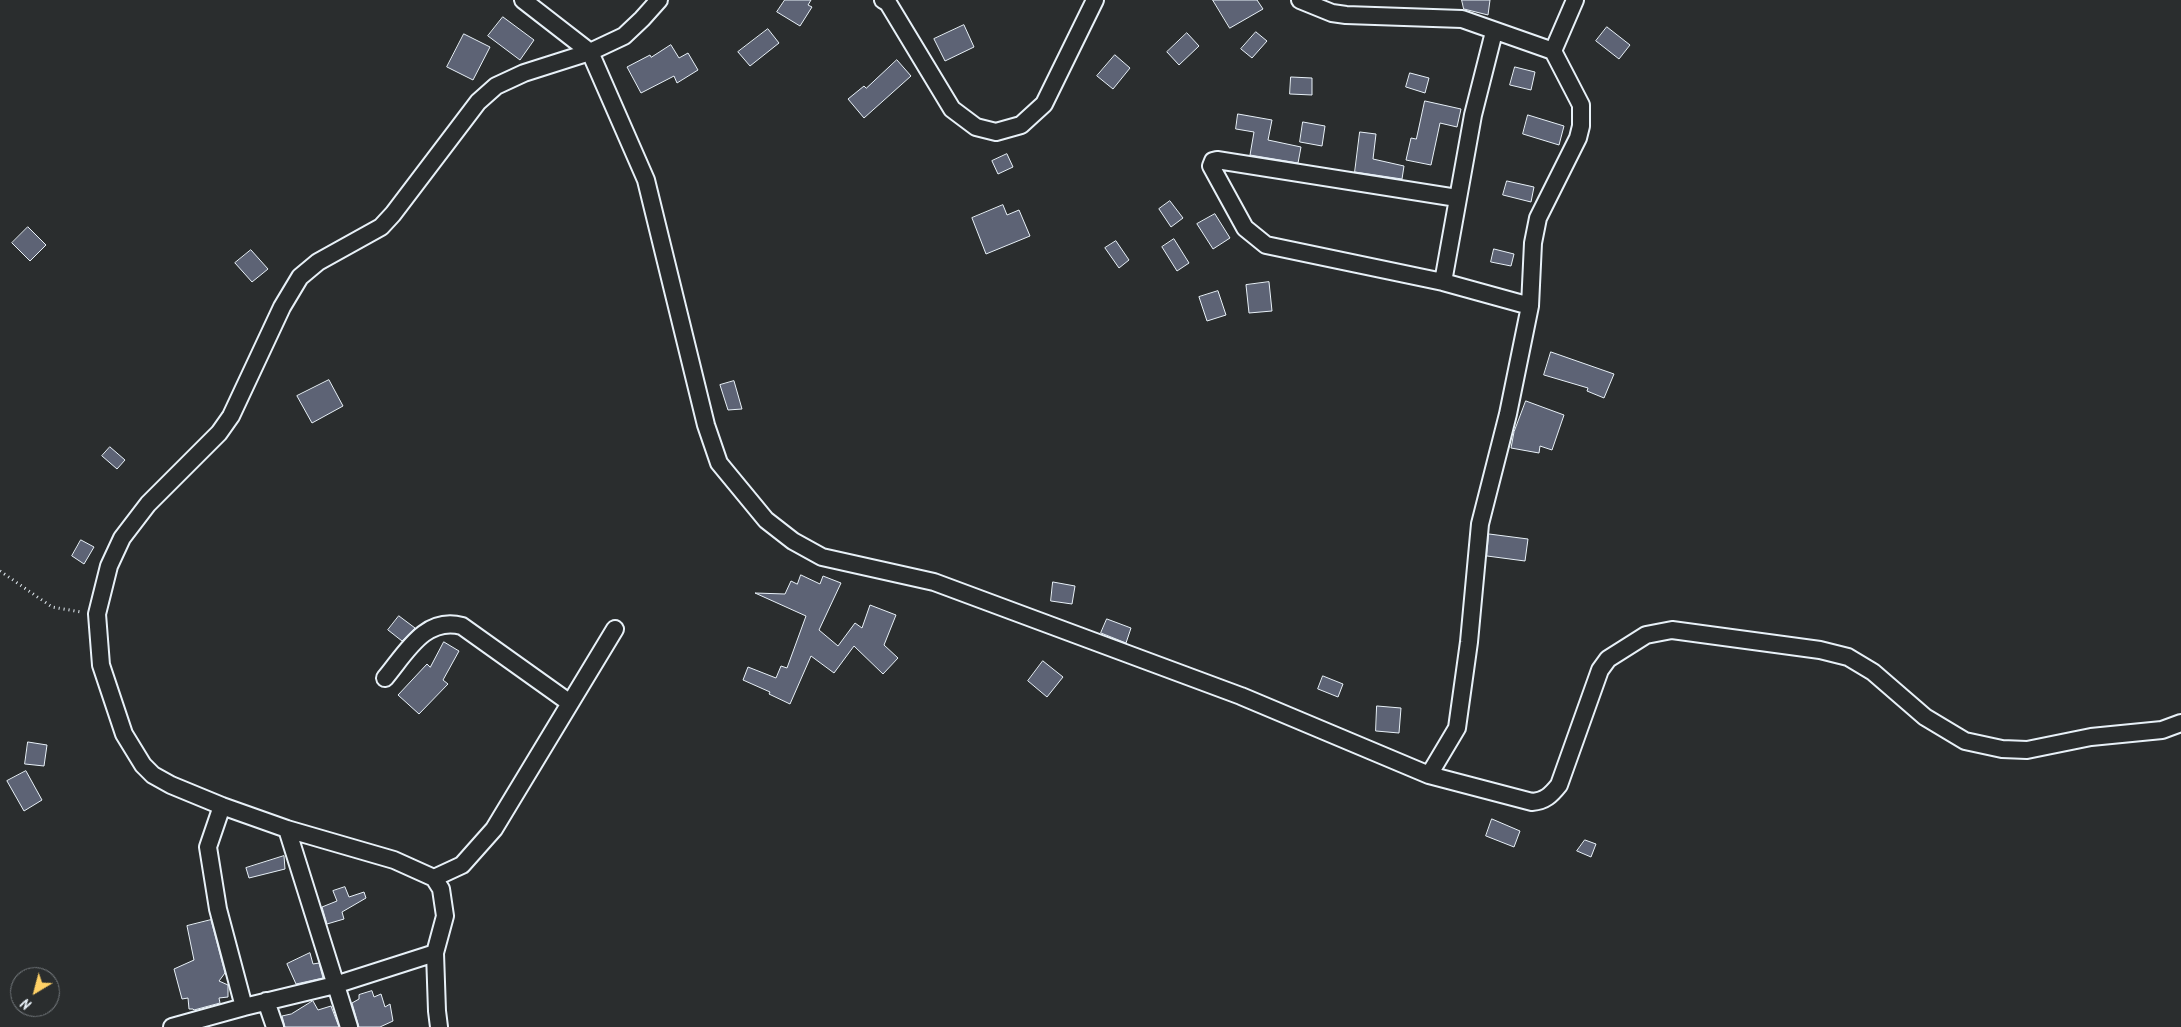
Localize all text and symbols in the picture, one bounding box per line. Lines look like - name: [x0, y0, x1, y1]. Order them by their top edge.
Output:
- north arrow: [10, 967, 60, 1017]
- text: N: [16, 992, 37, 1015]

